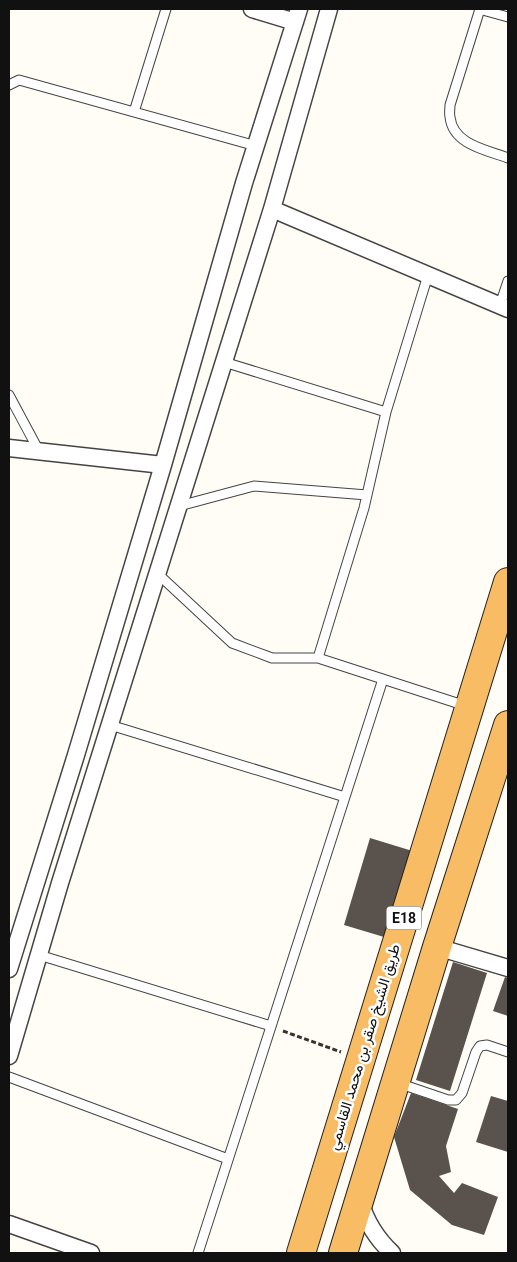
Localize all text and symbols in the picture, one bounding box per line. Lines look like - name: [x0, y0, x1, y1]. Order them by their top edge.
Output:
- road number: E18: [386, 906, 422, 930]
- street label: طريق الشيخ صقر بن محمد القاسمي: [323, 941, 408, 1153]

